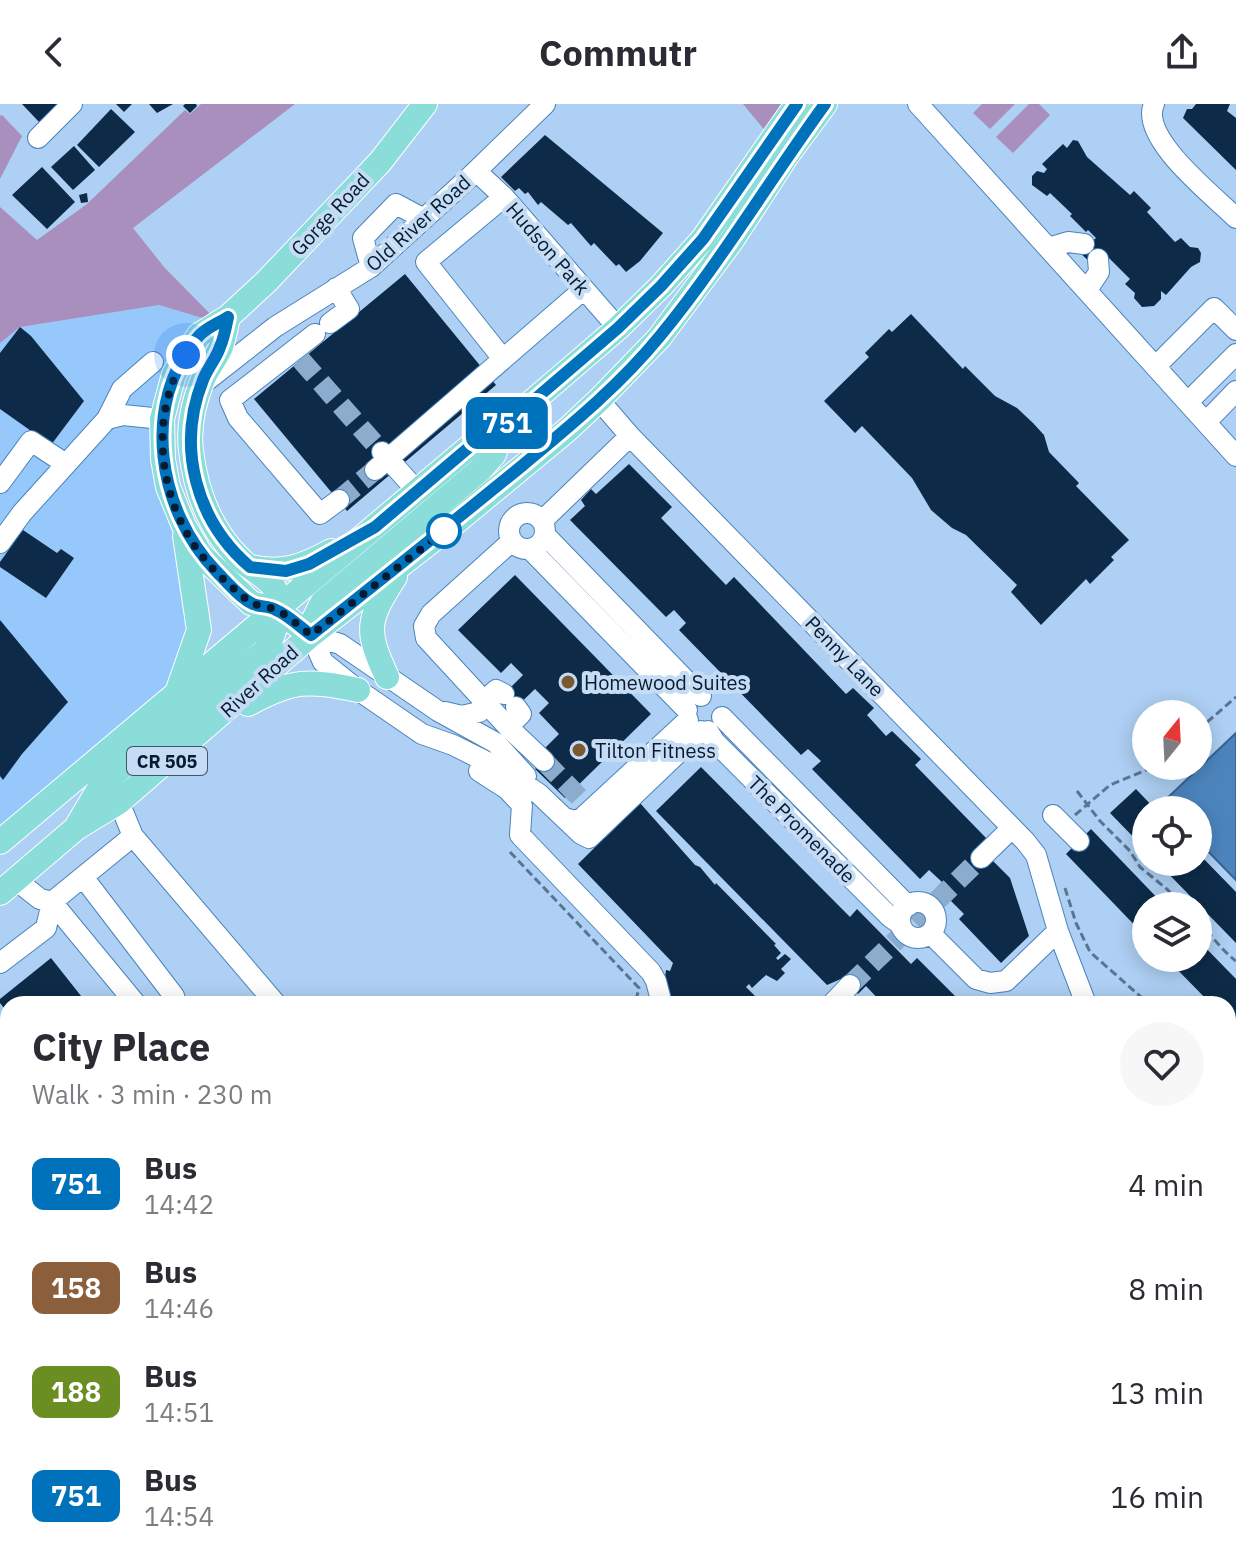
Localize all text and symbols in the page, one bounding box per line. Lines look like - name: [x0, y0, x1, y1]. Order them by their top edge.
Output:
- text: Commutr: [539, 29, 697, 76]
- icon: back: [32, 30, 76, 74]
- icon: share: [1160, 30, 1204, 74]
- street label: Gorge Road: [285, 167, 375, 261]
- street label: Old River Road: [360, 169, 476, 277]
- street label: Hudson Park: [500, 196, 596, 300]
- your location: [166, 335, 206, 375]
- line badge: 751: [461, 397, 553, 449]
- text: 751: [482, 404, 532, 441]
- unlabelled marker: [427, 514, 461, 548]
- street label: Penny Lane: [800, 610, 890, 702]
- street label: River Road: [214, 639, 304, 723]
- place label: Homewood Suites: [584, 669, 747, 696]
- marker: Homewood Suites: [559, 673, 577, 691]
- north arrow: [1132, 700, 1212, 780]
- map controls: [1132, 700, 1212, 972]
- place label: Tilton Fitness: [595, 737, 716, 764]
- marker: Tilton Fitness: [570, 741, 588, 759]
- road number: CR 505: [127, 747, 207, 775]
- street label: The Promenade: [742, 769, 862, 889]
- button: locate: [1132, 796, 1212, 876]
- button: layers: [1132, 892, 1212, 972]
- text: City Place: [32, 1022, 210, 1071]
- button: heart: [1120, 1022, 1204, 1106]
- text: Walk · 3 min · 230 m: [32, 1077, 272, 1111]
- text: Bus: [144, 1148, 197, 1187]
- text: 751: [51, 1165, 101, 1202]
- text: 4 min: [1128, 1165, 1204, 1204]
- text: 14:42: [144, 1187, 214, 1221]
- text: Bus: [144, 1252, 197, 1291]
- text: 158: [51, 1269, 101, 1306]
- text: 8 min: [1128, 1269, 1204, 1308]
- text: 14:46: [144, 1291, 214, 1325]
- text: Bus: [144, 1356, 197, 1395]
- text: 188: [51, 1373, 101, 1410]
- text: 13 min: [1110, 1373, 1204, 1412]
- text: 14:51: [144, 1395, 214, 1429]
- text: Bus: [144, 1460, 197, 1499]
- text: 751: [51, 1477, 101, 1514]
- text: 16 min: [1110, 1477, 1204, 1516]
- text: 14:54: [144, 1499, 214, 1533]

